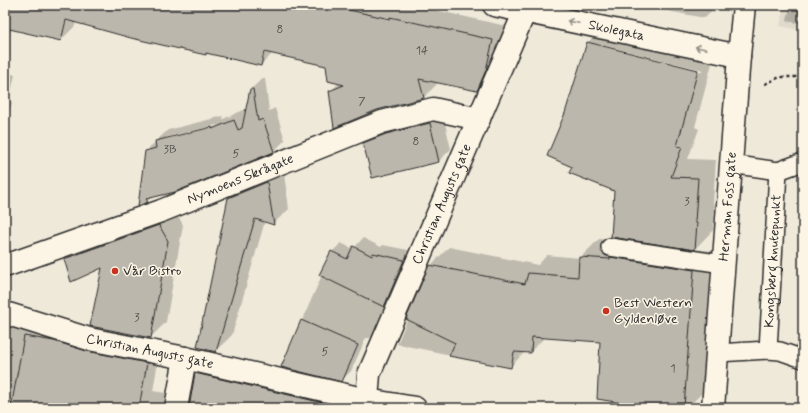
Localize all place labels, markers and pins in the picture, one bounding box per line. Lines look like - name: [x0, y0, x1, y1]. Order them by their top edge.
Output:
- place label: Vår Bistro: [123, 262, 182, 280]
- marker: Vår Bistro: [110, 266, 120, 276]
- place label: Best Western Gyldenløve: [614, 294, 692, 328]
- marker: Best Western Gyldenløve: [601, 306, 611, 316]

